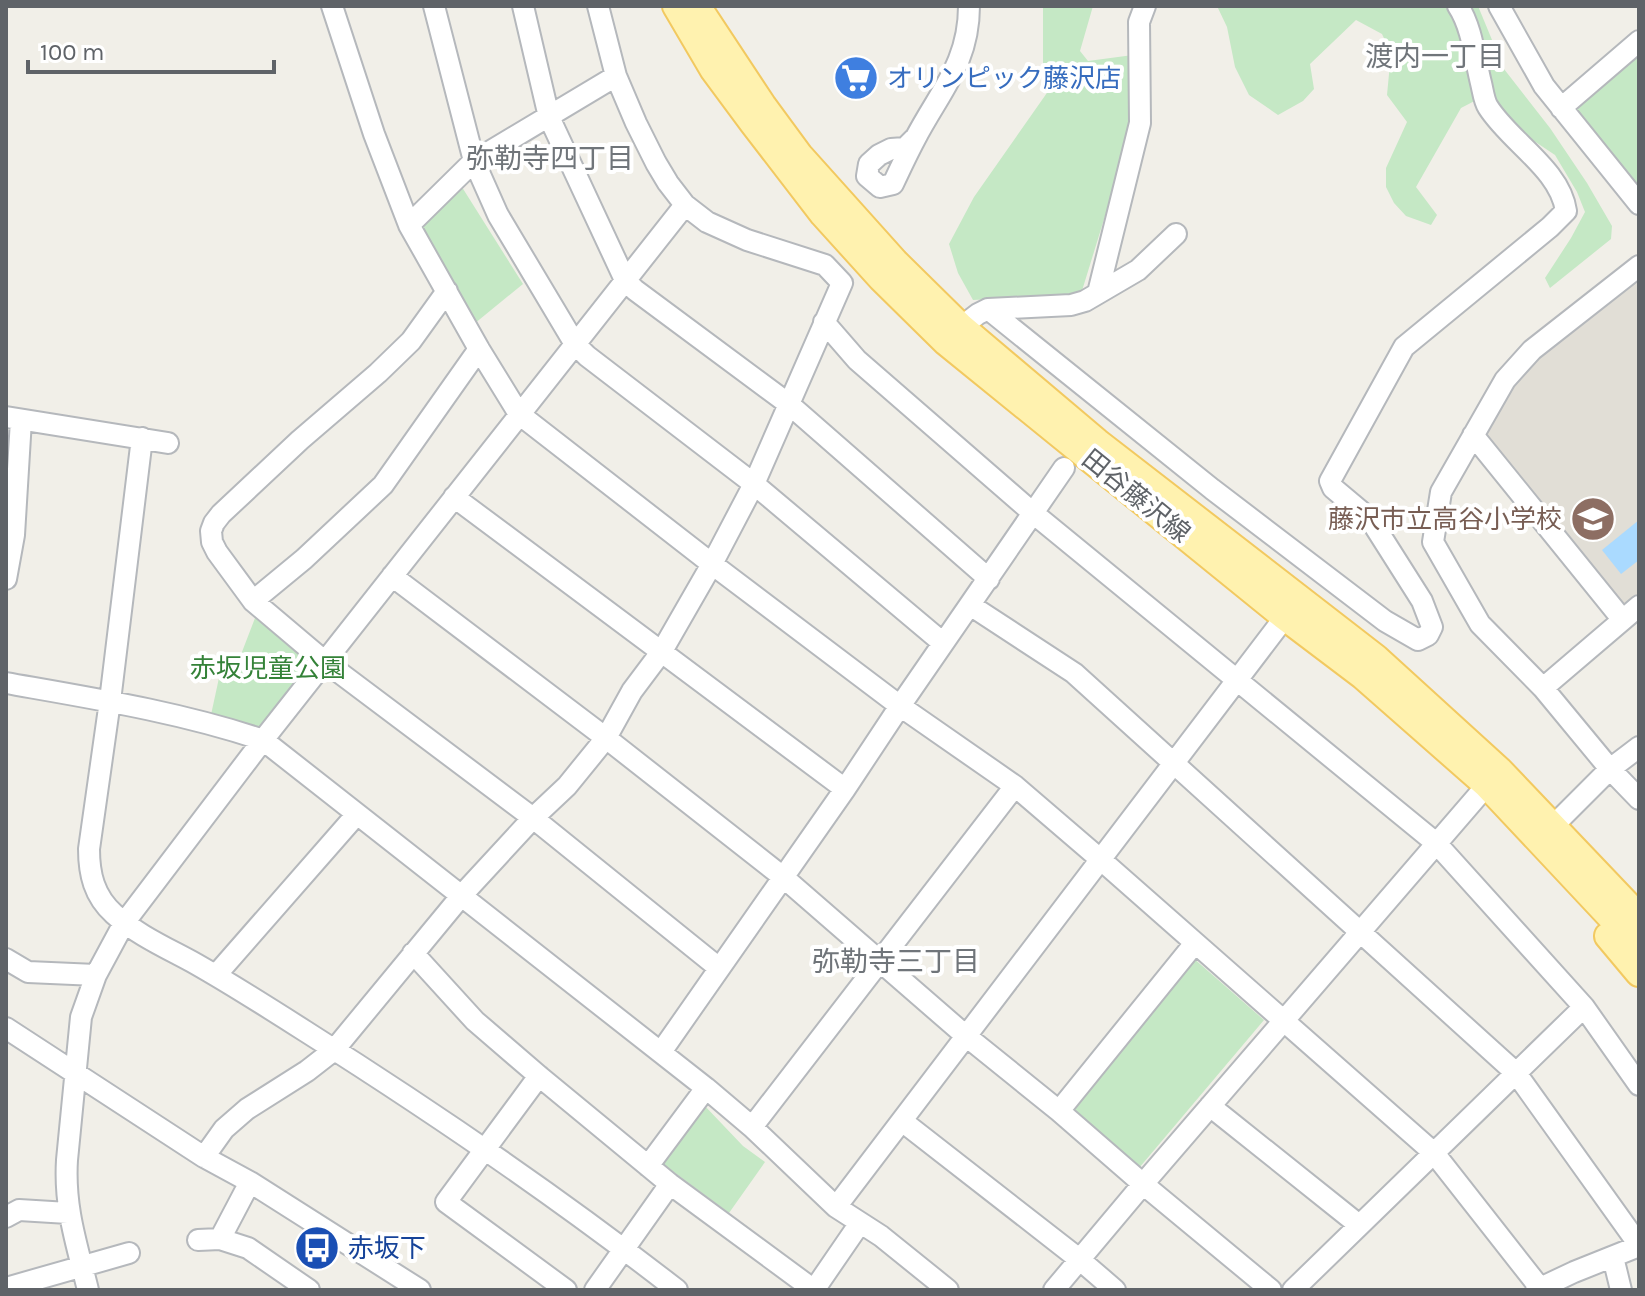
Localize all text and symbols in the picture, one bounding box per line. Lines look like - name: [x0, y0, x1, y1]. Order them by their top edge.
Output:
- scale bar: [28, 24, 274, 74]
- text: 100 m: [40, 38, 105, 66]
- district label: 渡内一丁目: [1365, 40, 1505, 73]
- supermarket icon: オリンピック藤沢店: [832, 54, 880, 102]
- place label: オリンピック藤沢店: [887, 63, 1121, 94]
- district label: 弥勒寺四丁目: [466, 142, 634, 175]
- street label: 田谷藤沢線: [1076, 443, 1196, 549]
- school or university icon: 藤沢市立高谷小学校: [1569, 495, 1617, 543]
- place label: 藤沢市立高谷小学校: [1328, 504, 1562, 535]
- park label: 赤坂児童公園: [190, 653, 346, 684]
- district label: 弥勒寺三丁目: [812, 945, 980, 978]
- bus stop icon: 赤坂下: [293, 1224, 341, 1272]
- place label: 赤坂下: [348, 1233, 426, 1264]

